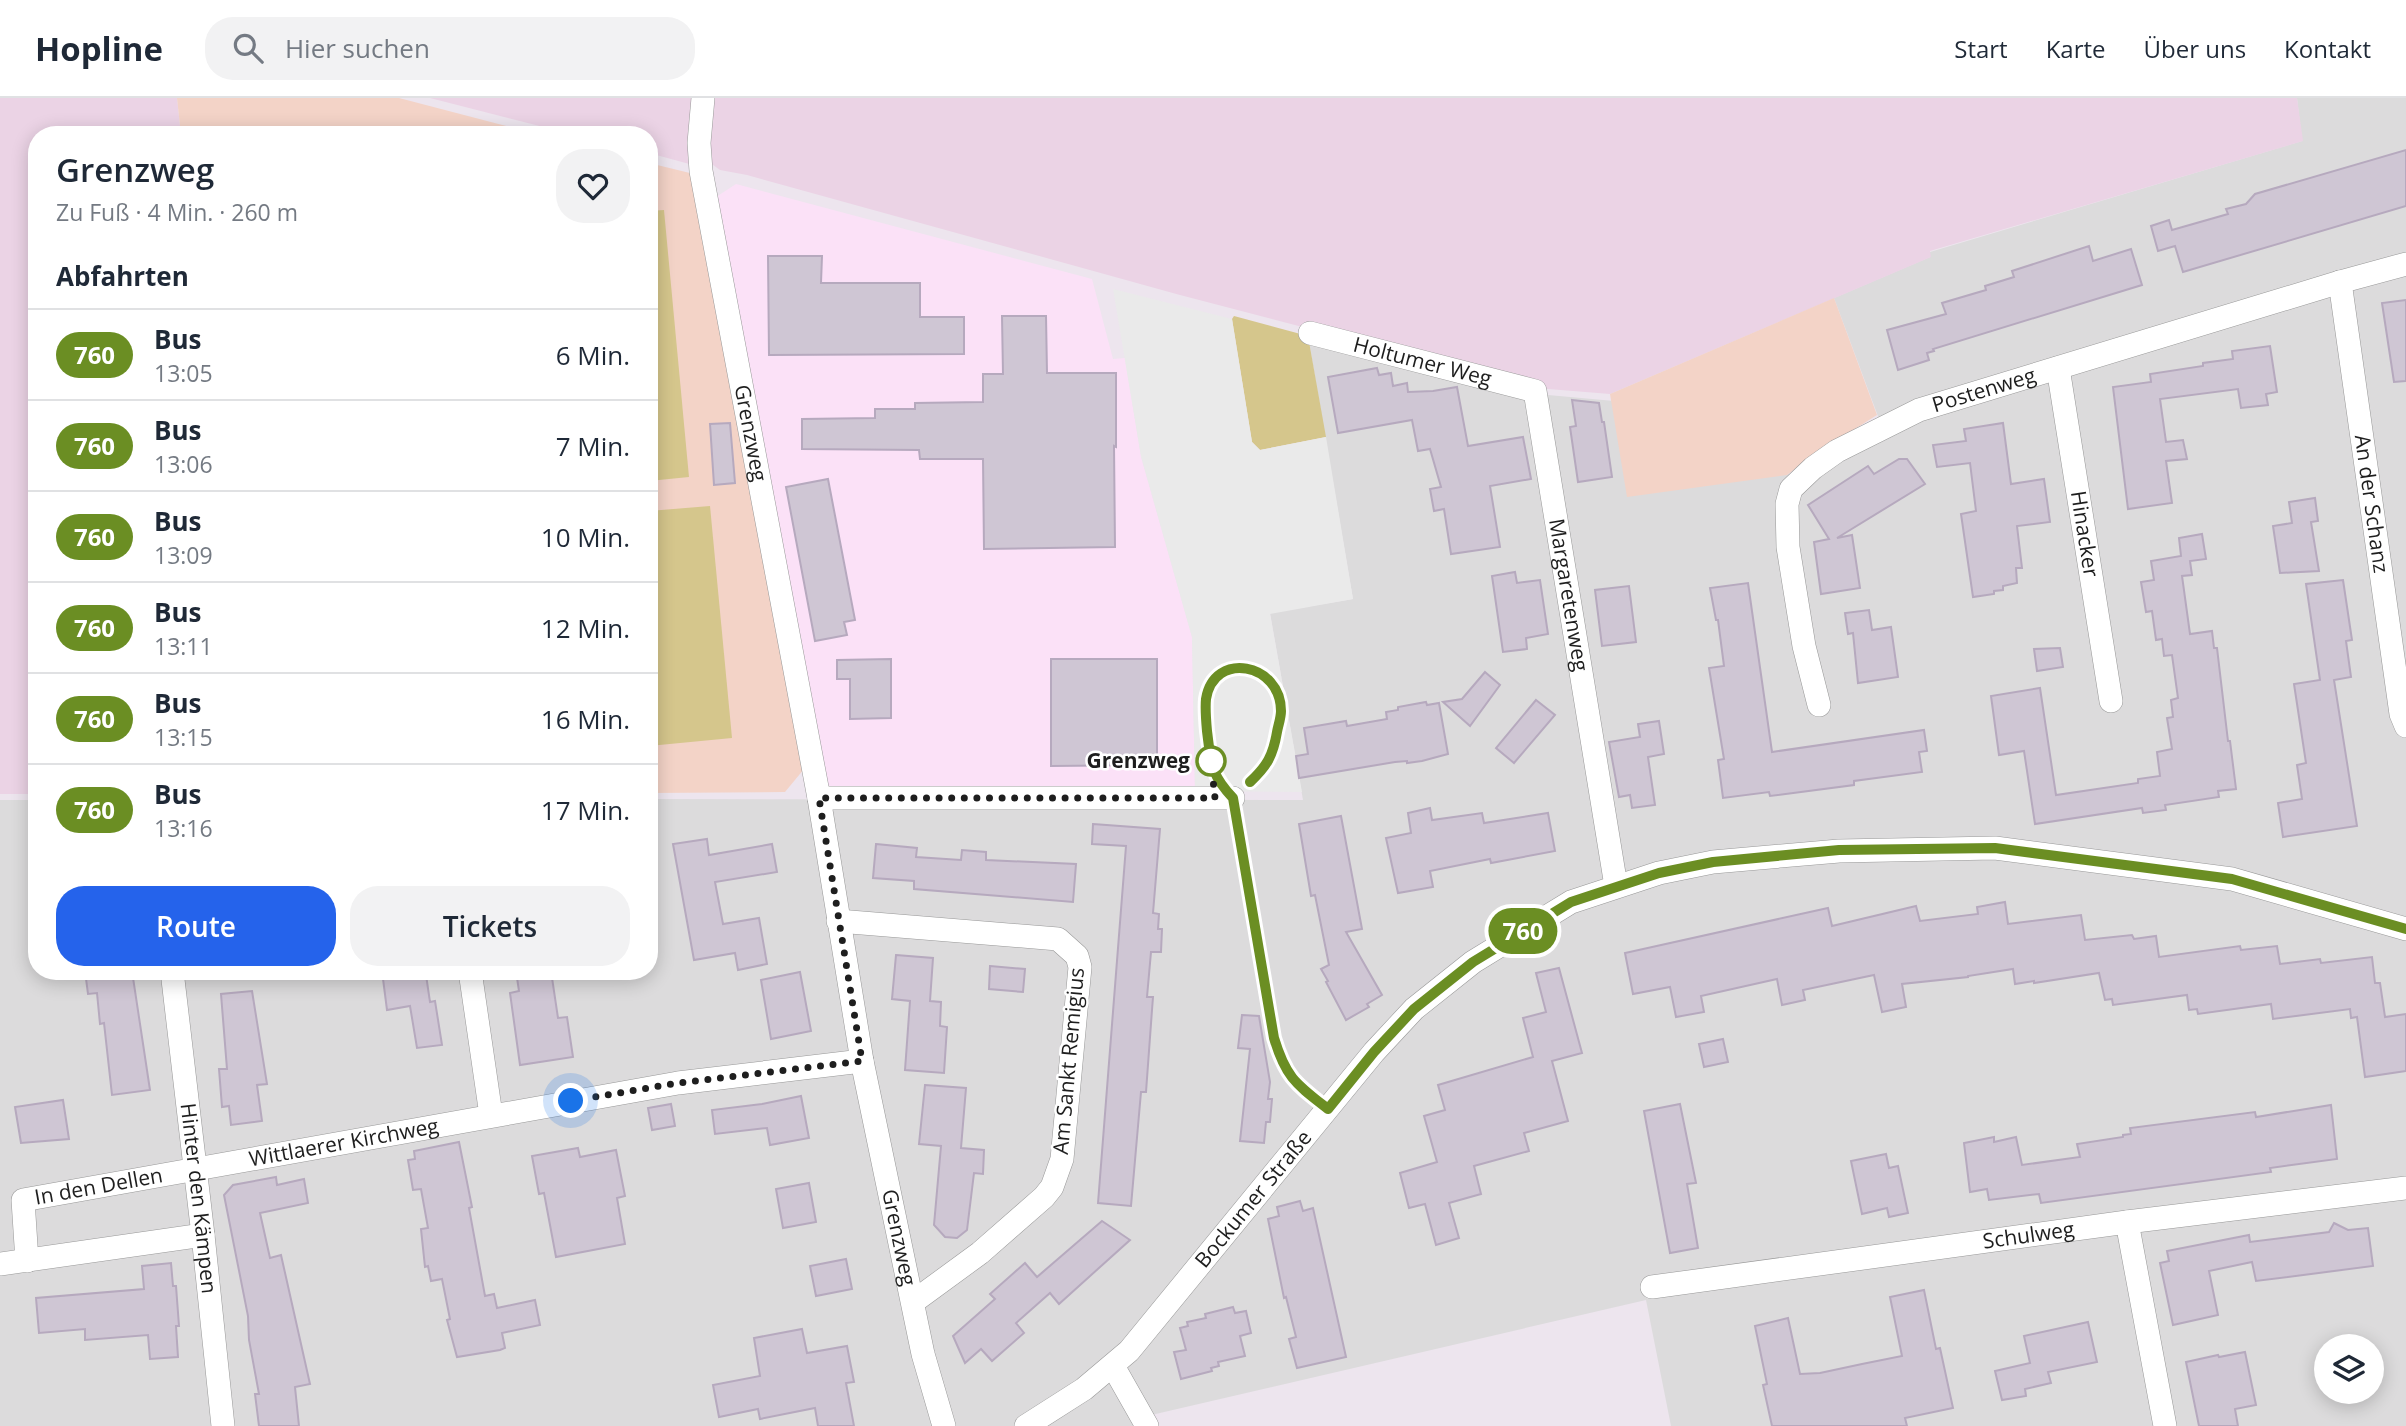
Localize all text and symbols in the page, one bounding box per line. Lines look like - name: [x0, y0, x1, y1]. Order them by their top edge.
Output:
- search box: [205, 17, 695, 80]
- text: Hopline: [35, 26, 163, 71]
- icon: search: [229, 29, 267, 67]
- text: Hier suchen: [285, 30, 430, 66]
- text: Start: [1954, 32, 2008, 65]
- text: Karte: [2046, 32, 2106, 65]
- text: Über uns: [2144, 32, 2246, 65]
- text: Kontakt: [2284, 32, 2371, 65]
- text: Grenzweg: [56, 147, 214, 192]
- button: heart: [556, 149, 630, 223]
- text: Zu Fuß · 4 Min. · 260 m: [56, 196, 298, 228]
- text: Abfahrten: [56, 258, 189, 294]
- text: Bus: [154, 321, 201, 357]
- street label: Holtumer Weg: [1350, 330, 1495, 392]
- text: 6 Min.: [556, 337, 630, 373]
- text: 760: [74, 338, 115, 371]
- text: 13:05: [154, 357, 213, 389]
- street label: Postenweg: [1928, 360, 2039, 418]
- street label: Grenzweg: [729, 382, 774, 484]
- text: Bus: [154, 412, 201, 448]
- text: 7 Min.: [556, 428, 630, 464]
- text: 760: [74, 429, 115, 462]
- street label: An der Schanz: [2349, 433, 2396, 575]
- text: 13:06: [154, 448, 213, 480]
- street label: Hinacker: [2065, 489, 2106, 579]
- text: Bus: [154, 503, 201, 539]
- street label: Margaretenweg: [1543, 516, 1596, 673]
- text: 10 Min.: [541, 519, 630, 555]
- text: 760: [74, 520, 115, 553]
- text: 13:09: [154, 539, 213, 571]
- text: Bus: [154, 594, 201, 630]
- text: 12 Min.: [541, 610, 630, 646]
- text: 760: [74, 611, 115, 644]
- text: 13:11: [154, 630, 213, 662]
- text: Bus: [154, 685, 201, 721]
- text: 16 Min.: [541, 701, 630, 737]
- text: 760: [74, 702, 115, 735]
- text: 13:15: [154, 721, 213, 753]
- place label: Grenzweg: [1087, 746, 1190, 774]
- marker: Grenzweg: [1196, 746, 1226, 776]
- text: Bus: [154, 776, 201, 812]
- text: 17 Min.: [541, 792, 630, 828]
- text: 760: [74, 793, 115, 826]
- text: 13:16: [154, 812, 213, 844]
- button: Route: [56, 886, 336, 966]
- button: Tickets: [350, 886, 630, 966]
- line badge: 760: [1483, 908, 1563, 954]
- text: 760: [1502, 914, 1544, 947]
- street label: Am Sankt Remigius: [1046, 966, 1090, 1155]
- your location: [553, 1083, 588, 1118]
- street label: Hinter den Kämpen: [175, 1102, 224, 1295]
- street label: Wittlaerer Kirchweg: [247, 1111, 441, 1172]
- street label: Bockumer Straße: [1188, 1124, 1317, 1273]
- street label: In den Dellen: [32, 1160, 165, 1211]
- street label: Grenzweg: [876, 1186, 923, 1288]
- street label: Schulweg: [1981, 1214, 2076, 1255]
- map controls: [2314, 1334, 2384, 1404]
- button: layers: [2314, 1334, 2384, 1404]

